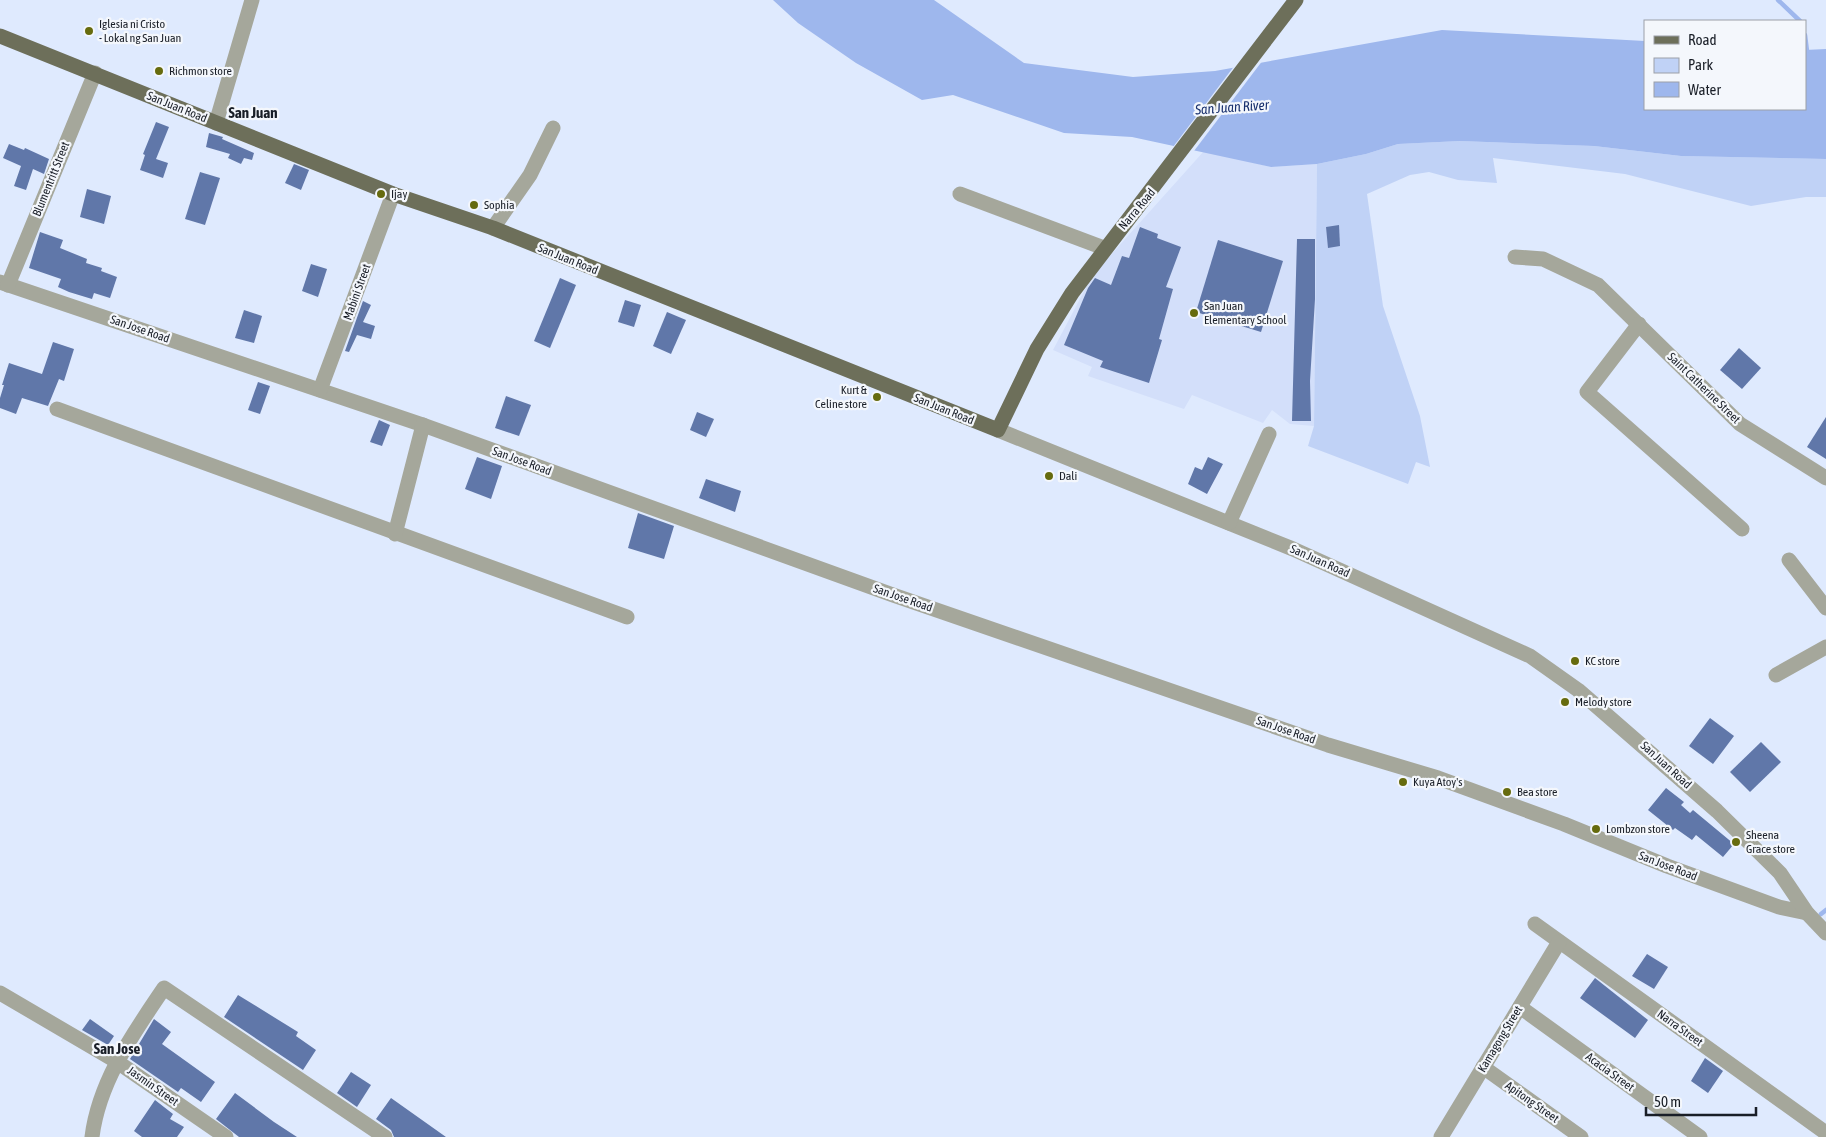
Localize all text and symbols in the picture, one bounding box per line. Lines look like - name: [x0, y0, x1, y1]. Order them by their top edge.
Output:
- place label: Iglesia ni Cristo - Lokal ng San Juan: [99, 17, 181, 45]
- legend: [1644, 20, 1806, 110]
- marker: Iglesia ni Cristo - Lokal ng San Juan: [83, 25, 95, 37]
- text: Road: [1688, 31, 1717, 48]
- text: Park: [1688, 56, 1713, 73]
- place label: Richmon store: [169, 64, 232, 78]
- marker: Richmon store: [153, 65, 165, 77]
- text: Water: [1688, 81, 1721, 98]
- street label: San Juan Road: [145, 89, 209, 125]
- water label: San Juan River: [1194, 96, 1270, 118]
- district label: San Juan: [229, 104, 277, 121]
- street label: Blumentritt Street: [30, 139, 73, 218]
- street label: Narra Road: [1116, 185, 1158, 233]
- place label: Ijay: [391, 187, 407, 201]
- marker: Ijay: [375, 188, 387, 200]
- place label: Sophia: [484, 198, 515, 212]
- marker: Sophia: [468, 199, 480, 211]
- street label: San Juan Road: [536, 241, 600, 277]
- street label: Mabini Street: [340, 262, 374, 322]
- place label: San Juan Elementary School: [1204, 299, 1287, 327]
- marker: San Juan Elementary School: [1188, 307, 1200, 319]
- street label: San Jose Road: [108, 312, 172, 346]
- street label: Saint Catherine Street: [1665, 350, 1744, 427]
- place label: Kurt & Celine store: [815, 383, 868, 411]
- marker: Kurt & Celine store: [871, 391, 883, 403]
- street label: San Juan Road: [912, 391, 976, 427]
- street label: San Jose Road: [491, 444, 553, 478]
- place label: Dali: [1059, 469, 1077, 483]
- marker: Dali: [1043, 470, 1055, 482]
- street label: San Juan Road: [1288, 542, 1352, 580]
- street label: San Jose Road: [871, 581, 935, 615]
- place label: KC store: [1585, 654, 1620, 668]
- marker: KC store: [1569, 655, 1581, 667]
- place label: Melody store: [1575, 695, 1632, 709]
- marker: Melody store: [1559, 696, 1571, 708]
- street label: San Jose Road: [1254, 713, 1318, 747]
- street label: San Juan Road: [1638, 738, 1694, 792]
- place label: Kuya Atoy's: [1413, 775, 1463, 789]
- marker: Kuya Atoy's: [1397, 776, 1409, 788]
- place label: Bea store: [1517, 785, 1558, 799]
- marker: Bea store: [1501, 786, 1513, 798]
- place label: Lombzon store: [1606, 822, 1670, 836]
- marker: Lombzon store: [1590, 823, 1602, 835]
- place label: Sheena Grace store: [1746, 828, 1795, 856]
- marker: Sheena Grace store: [1730, 836, 1742, 848]
- street label: San Jose Road: [1637, 848, 1699, 884]
- street label: Kamagong Street: [1475, 1003, 1526, 1075]
- street label: Narra Street: [1654, 1007, 1706, 1050]
- district label: San Jose: [94, 1040, 140, 1057]
- street label: Acacia Street: [1583, 1050, 1637, 1095]
- street label: Jasmin Street: [125, 1063, 182, 1109]
- street label: Apitong Street: [1502, 1078, 1562, 1126]
- scale bar: [1646, 1084, 1756, 1116]
- text: 50 m: [1654, 1093, 1681, 1110]

